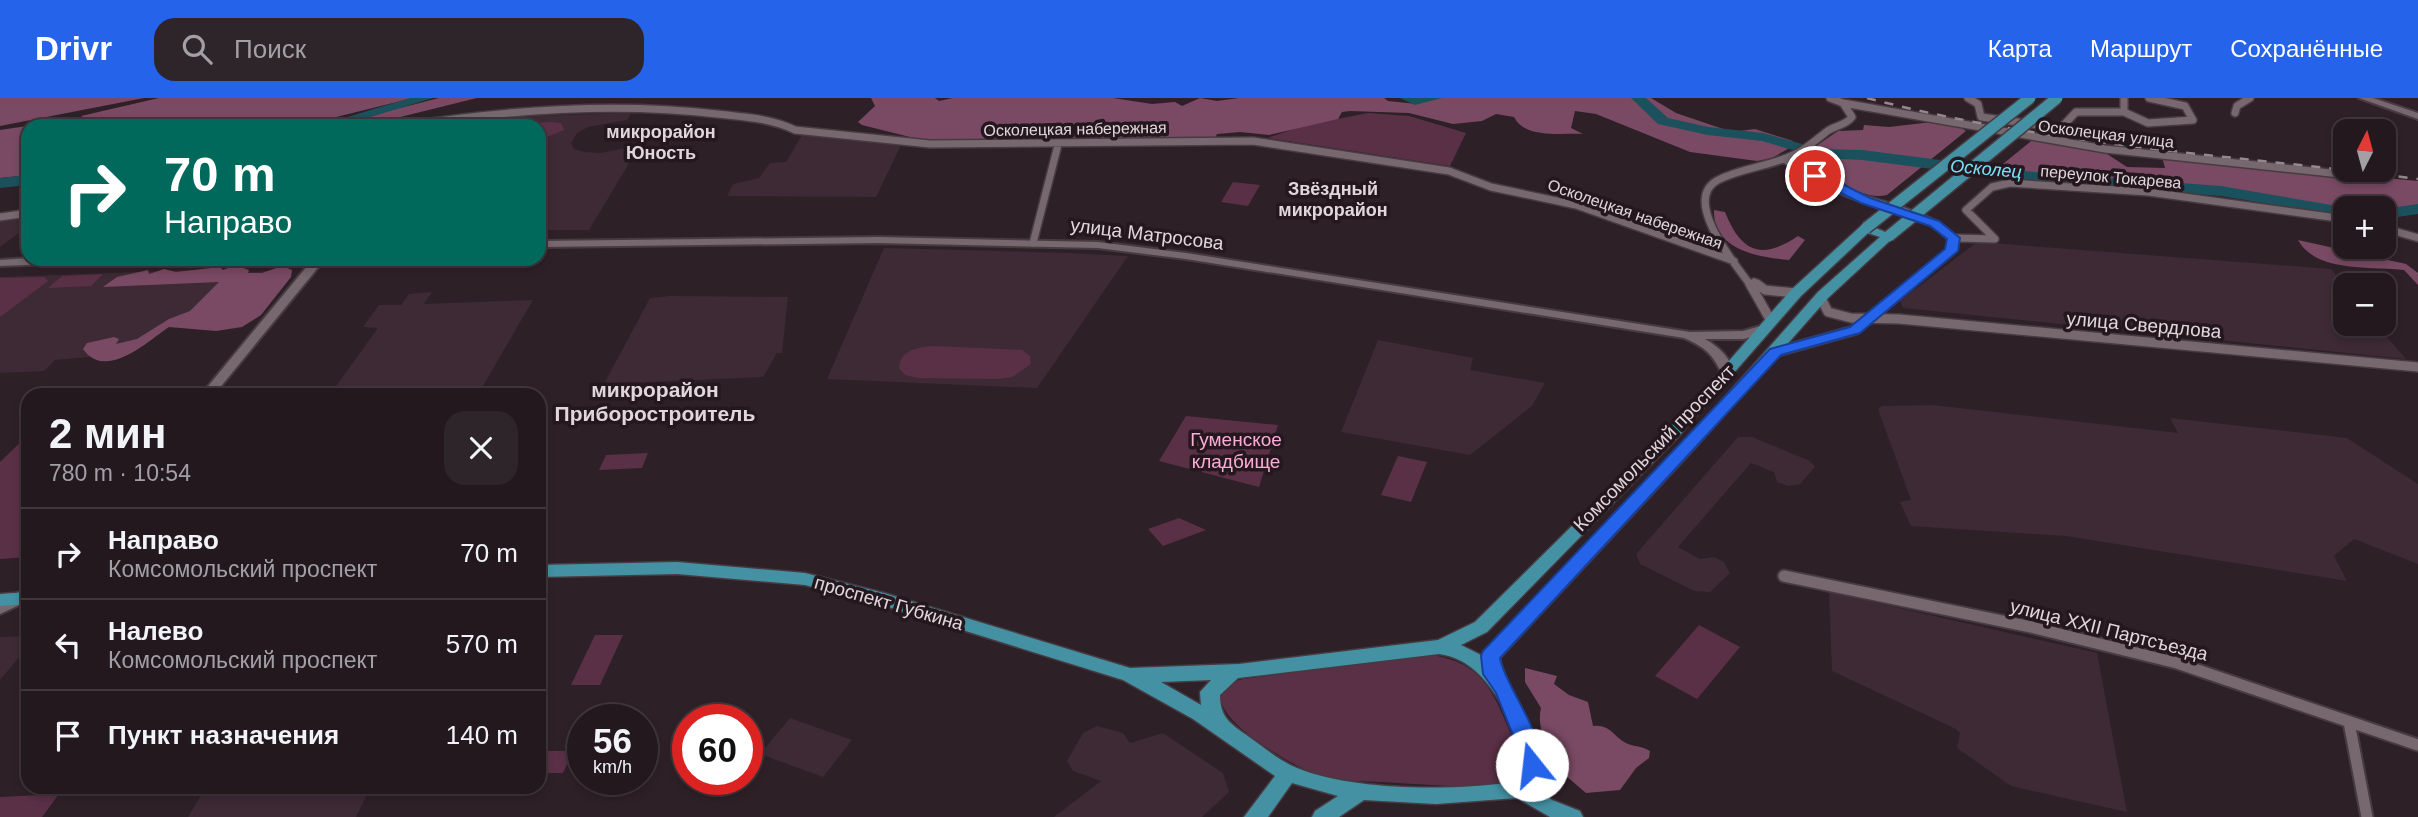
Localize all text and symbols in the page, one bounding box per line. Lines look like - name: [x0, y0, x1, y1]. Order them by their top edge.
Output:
- search box: [154, 18, 644, 81]
- text: Drivr: [35, 30, 112, 67]
- icon: search: [178, 30, 216, 68]
- text: Поиск: [234, 34, 306, 64]
- text: Карта: [1988, 35, 2052, 62]
- text: Маршрут: [2090, 35, 2192, 62]
- text: Сохранённые: [2230, 35, 2383, 62]
- street label: Осколецкая улица: [2037, 117, 2175, 151]
- street label: Осколецкая набережная: [983, 119, 1167, 139]
- north arrow: [2333, 119, 2396, 182]
- map controls: [2333, 119, 2396, 336]
- district label: микрорайон Юность: [606, 122, 716, 163]
- pin: [1785, 146, 1845, 206]
- icon: right: [49, 147, 140, 238]
- text: 70 m: [164, 147, 276, 201]
- water label: Осколец: [1949, 156, 2023, 182]
- icon: arrive: [1796, 157, 1834, 195]
- street label: переулок Токарева: [2040, 162, 2182, 192]
- street label: Осколецкая набережная: [1546, 176, 1724, 252]
- district label: Звёздный микрорайон: [1278, 179, 1388, 220]
- button: +: [2333, 196, 2396, 259]
- text: Направо: [164, 204, 292, 240]
- street label: улица Матросова: [1069, 214, 1225, 254]
- button: −: [2333, 273, 2396, 336]
- street label: улица Свердлова: [2066, 308, 2223, 342]
- street label: Комсомольский проспект: [1569, 360, 1739, 535]
- district label: микрорайон Приборостроитель: [555, 378, 755, 425]
- text: 2 мин: [49, 410, 166, 457]
- button: close: [444, 411, 518, 485]
- park label: Гуменское кладбище: [1190, 429, 1282, 472]
- text: 780 m · 10:54: [49, 460, 191, 486]
- text: Направо: [108, 525, 219, 555]
- icon: right: [49, 535, 87, 573]
- text: 70 m: [460, 538, 518, 568]
- text: Комсомольский проспект: [108, 556, 377, 582]
- street label: проспект Губкина: [812, 572, 966, 634]
- street label: улица XXII Партсъезда: [2008, 595, 2210, 665]
- text: Налево: [108, 616, 203, 646]
- icon: left: [49, 626, 87, 664]
- text: 570 m: [446, 629, 518, 659]
- text: Комсомольский проспект: [108, 647, 377, 673]
- speed limit sign: 60: [672, 704, 763, 795]
- icon: arrive: [49, 717, 87, 755]
- text: Пункт назначения: [108, 720, 339, 750]
- text: 140 m: [446, 720, 518, 750]
- text: 56: [593, 721, 632, 760]
- position arrow: [1495, 728, 1569, 802]
- text: km/h: [593, 757, 632, 777]

